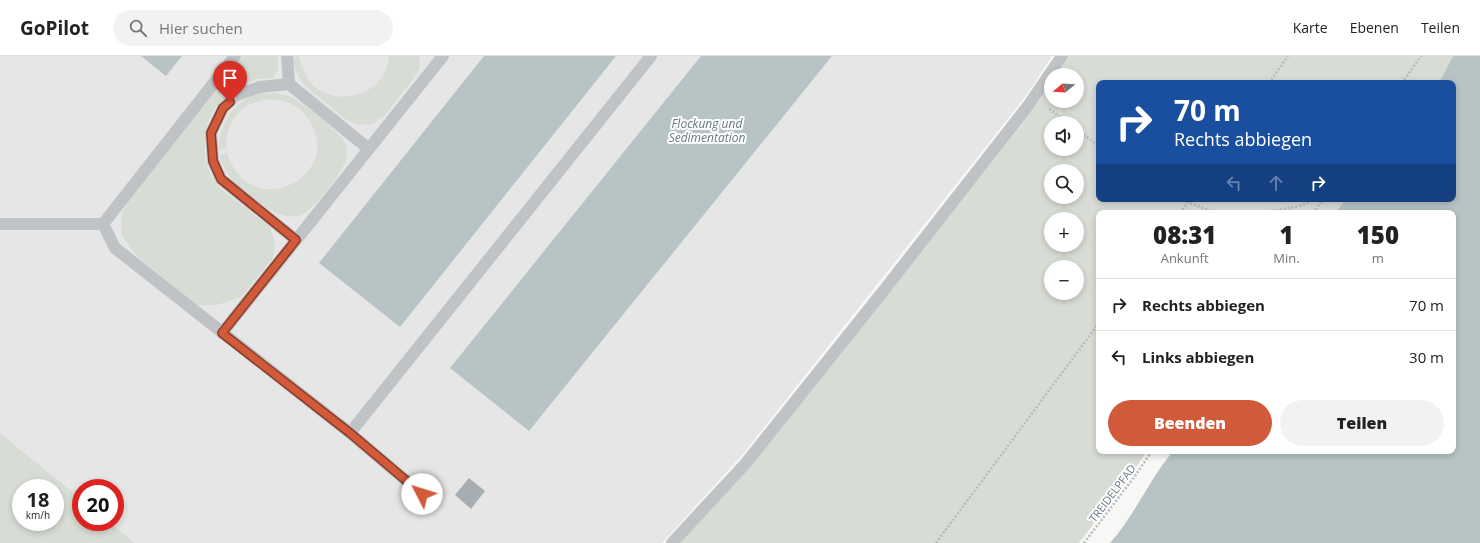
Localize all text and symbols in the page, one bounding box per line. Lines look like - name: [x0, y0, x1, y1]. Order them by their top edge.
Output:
- search box: [113, 10, 393, 46]
- text: GoPilot: [20, 15, 89, 41]
- icon: search: [127, 17, 149, 39]
- text: Hier suchen: [159, 18, 243, 38]
- text: Karte: [1293, 18, 1328, 37]
- text: Ebenen: [1350, 18, 1399, 37]
- text: Teilen: [1421, 18, 1460, 37]
- pin: [213, 61, 247, 102]
- icon: arrive: [219, 67, 241, 89]
- north arrow: [1044, 68, 1084, 108]
- map controls: [1044, 68, 1084, 300]
- text: 70 m: [1174, 91, 1241, 129]
- icon: right: [1108, 96, 1160, 148]
- water label: Flockung und Sedimentation: [669, 115, 745, 146]
- button: sound: [1044, 116, 1084, 156]
- text: Rechts abbiegen: [1174, 127, 1312, 151]
- button: search: [1044, 164, 1084, 204]
- icon: left: [1223, 172, 1245, 194]
- icon: ahead: [1265, 172, 1287, 194]
- icon: right: [1307, 172, 1329, 194]
- button: +: [1044, 212, 1084, 252]
- text: 08:31: [1153, 218, 1216, 251]
- text: 1: [1279, 218, 1294, 251]
- text: 150: [1357, 218, 1399, 251]
- text: Ankunft: [1161, 249, 1209, 267]
- text: Min.: [1273, 249, 1300, 267]
- text: m: [1372, 249, 1384, 267]
- button: −: [1044, 260, 1084, 300]
- icon: right: [1108, 294, 1130, 316]
- text: Rechts abbiegen: [1142, 295, 1265, 315]
- text: 70 m: [1409, 295, 1444, 315]
- icon: left: [1108, 346, 1130, 368]
- text: Links abbiegen: [1142, 347, 1254, 367]
- text: 30 m: [1409, 347, 1444, 367]
- button: Beenden: [1108, 400, 1272, 446]
- button: Teilen: [1280, 400, 1444, 446]
- street label: TREIDELPFAD: [1085, 461, 1139, 525]
- position arrow: [401, 473, 443, 515]
- speed limit sign: 20: [72, 479, 124, 531]
- text: 18: [27, 486, 49, 513]
- text: km/h: [26, 508, 50, 522]

